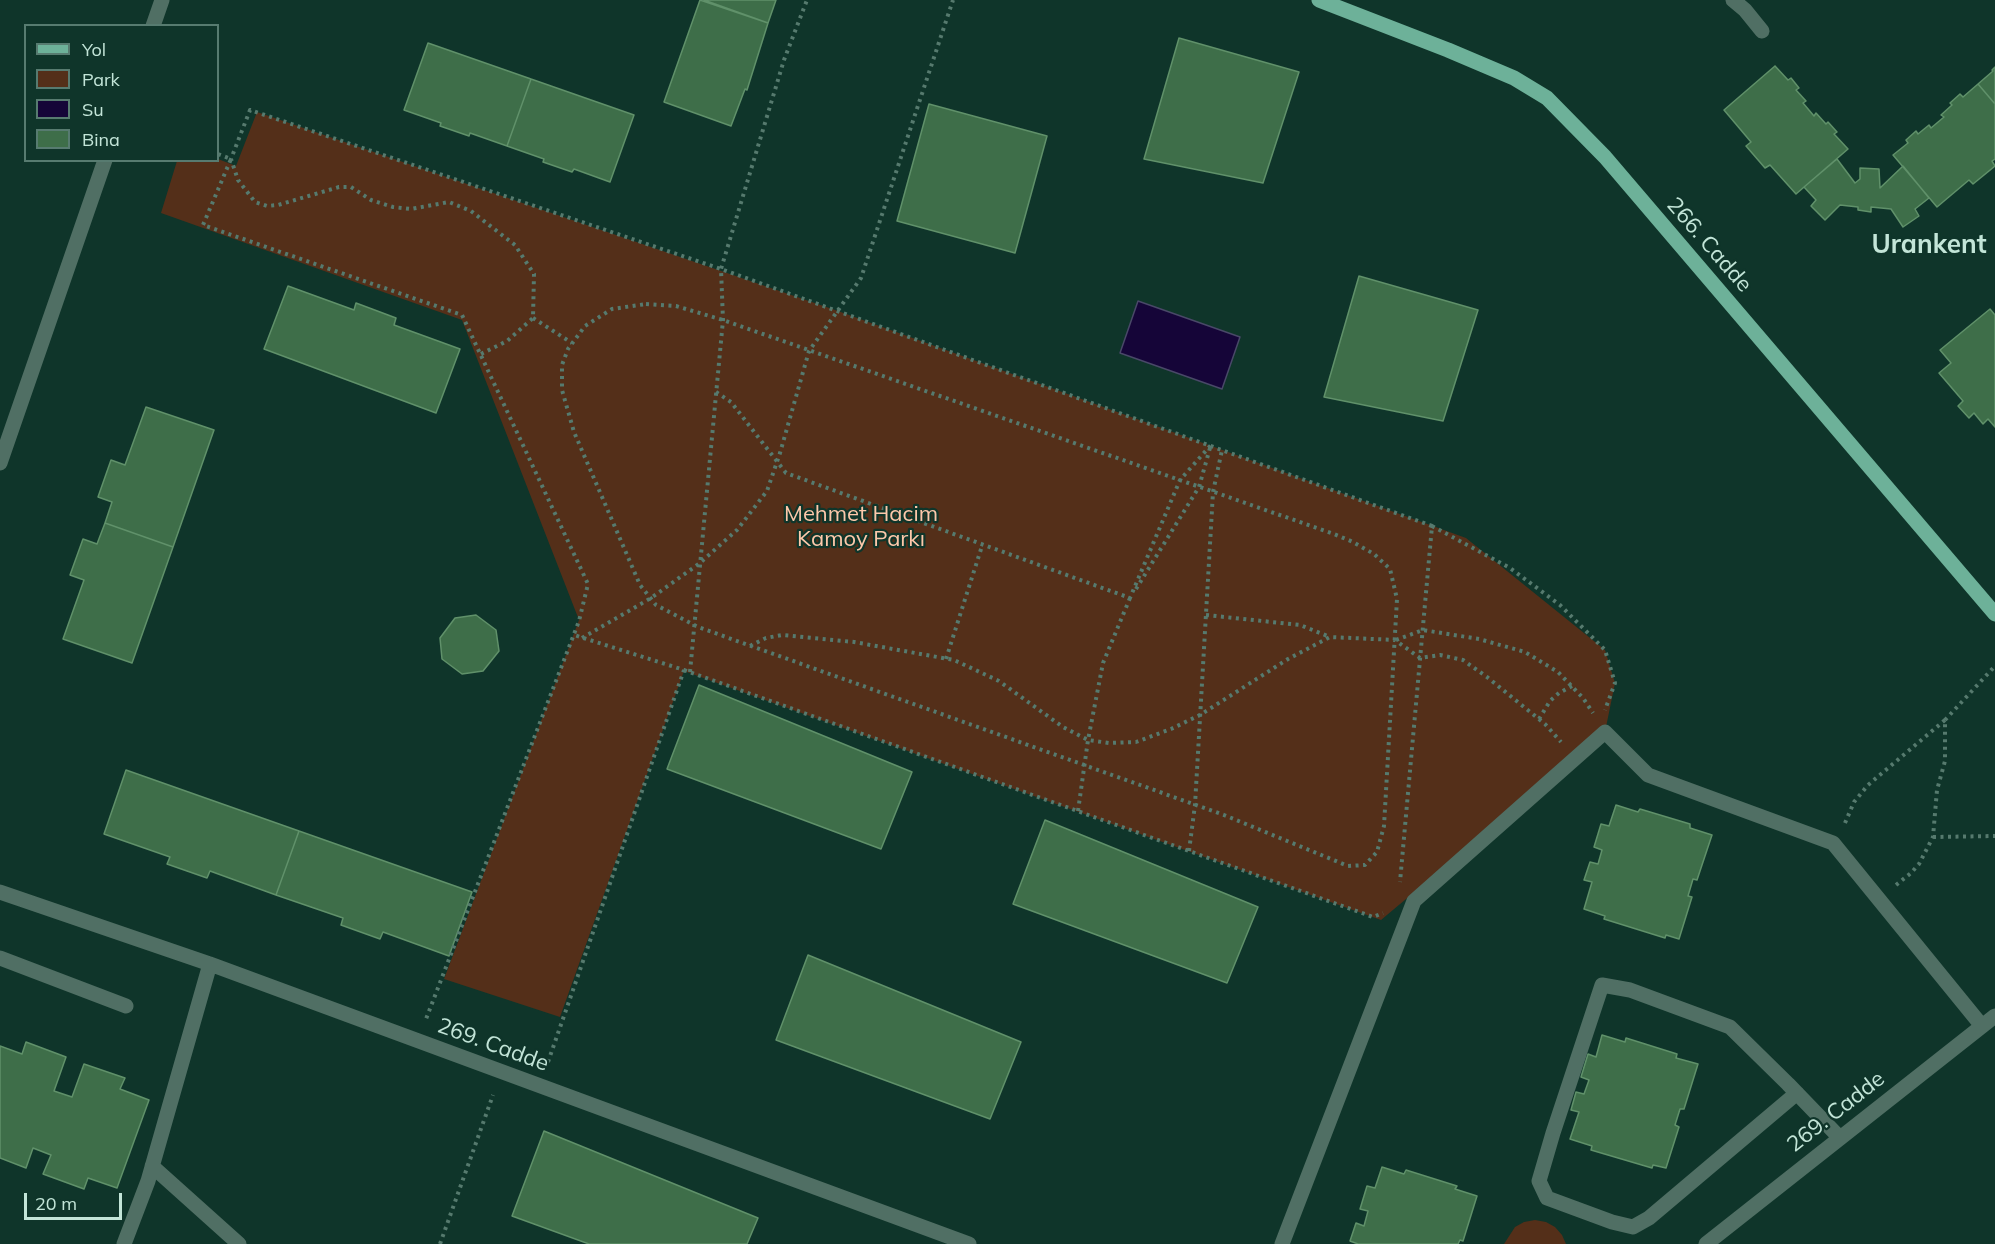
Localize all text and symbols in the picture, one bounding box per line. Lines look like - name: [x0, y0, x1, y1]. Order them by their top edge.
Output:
- legend: [24, 24, 219, 162]
- text: Yol: [82, 38, 106, 61]
- text: Park: [82, 68, 120, 91]
- text: Su: [82, 98, 104, 121]
- text: Bina: [82, 128, 120, 151]
- street label: 266. Cadde: [1661, 192, 1757, 298]
- district label: Urankent: [1872, 229, 1986, 261]
- park label: Mehmet Hacim Kamoy Parkı: [784, 501, 938, 552]
- street label: 269. Cadde: [434, 1013, 552, 1077]
- street label: 269. Cadde: [1782, 1066, 1890, 1158]
- scale bar: [27, 1181, 124, 1219]
- text: 20 m: [35, 1192, 77, 1215]

